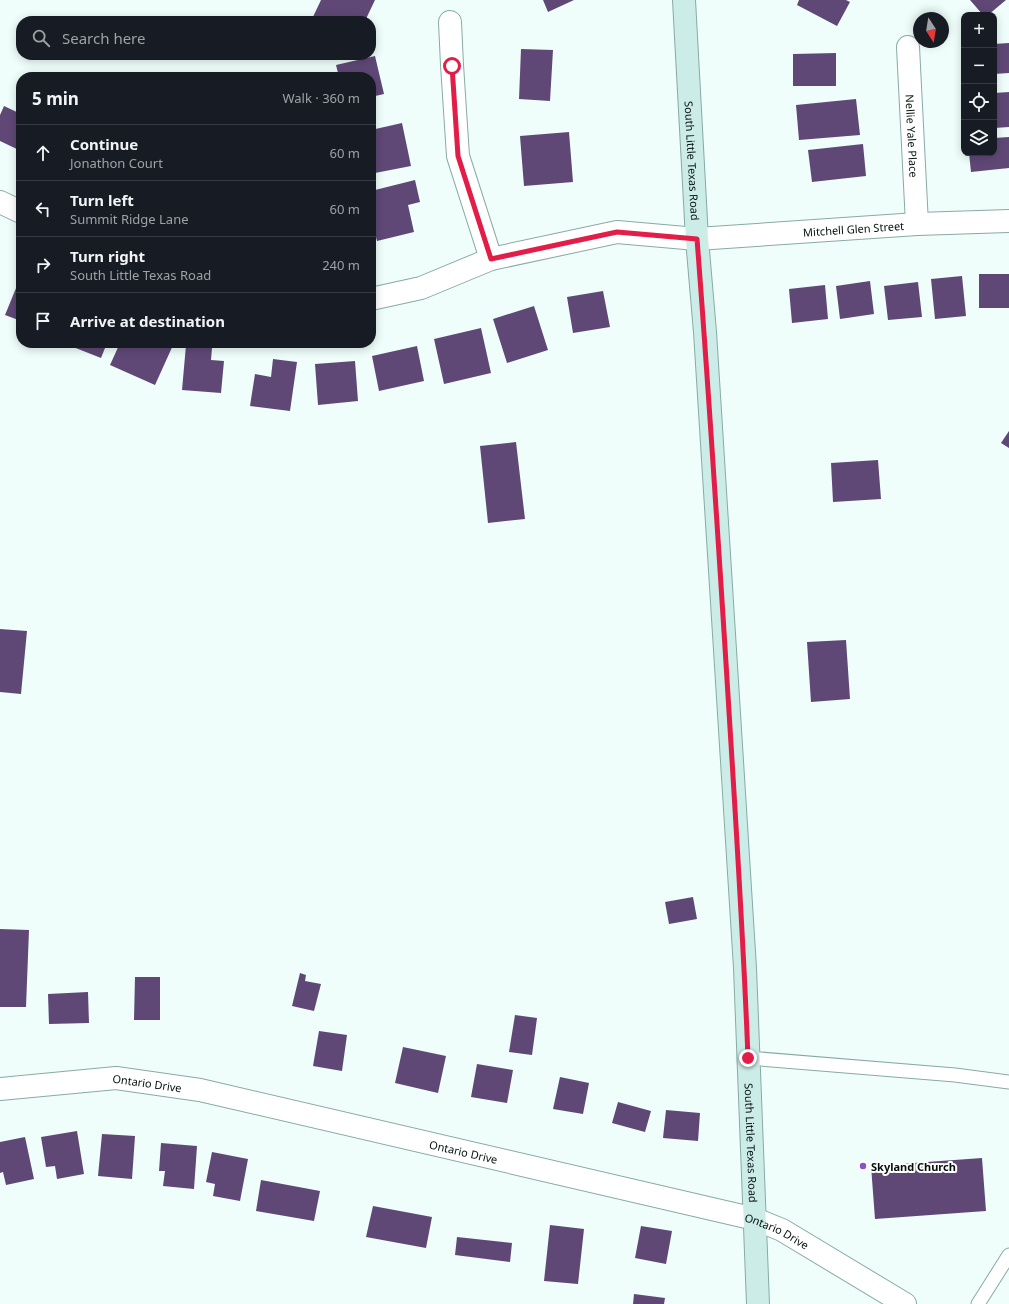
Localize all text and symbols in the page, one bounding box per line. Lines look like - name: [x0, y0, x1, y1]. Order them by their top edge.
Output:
- north arrow: [913, 12, 949, 48]
- map controls: [961, 12, 997, 156]
- button: +: [961, 12, 997, 48]
- search box: [16, 16, 376, 60]
- icon: search: [30, 27, 52, 49]
- text: Search here: [62, 28, 145, 48]
- button: −: [961, 48, 997, 84]
- route start: [443, 57, 461, 75]
- button: locate: [961, 84, 997, 120]
- text: 5 min: [32, 87, 79, 110]
- text: Walk · 360 m: [282, 89, 360, 107]
- street label: Nellie Yale Place: [903, 94, 922, 178]
- street label: South Little Texas Road: [682, 101, 703, 221]
- button: layers: [961, 120, 997, 156]
- text: Continue: [70, 134, 138, 154]
- icon: ahead: [32, 142, 54, 164]
- text: 60 m: [330, 144, 360, 162]
- text: Jonathon Court: [70, 154, 163, 172]
- text: Turn left: [70, 190, 134, 210]
- icon: left: [32, 198, 54, 220]
- text: 60 m: [330, 200, 360, 218]
- text: Summit Ridge Lane: [70, 210, 189, 228]
- street label: Mitchell Glen Street: [802, 217, 905, 239]
- text: Turn right: [70, 246, 145, 266]
- icon: right: [32, 254, 54, 276]
- text: 240 m: [322, 256, 360, 274]
- text: South Little Texas Road: [70, 266, 211, 284]
- icon: arrive: [32, 310, 54, 332]
- text: Arrive at destination: [70, 311, 225, 331]
- route end: [739, 1049, 757, 1067]
- street label: Ontario Drive: [112, 1070, 183, 1095]
- street label: South Little Texas Road: [742, 1083, 762, 1203]
- street label: Ontario Drive: [428, 1136, 499, 1166]
- place label: Skyland Church: [871, 1159, 956, 1174]
- marker: Skyland Church: [858, 1161, 868, 1171]
- street label: Ontario Drive: [744, 1209, 812, 1252]

